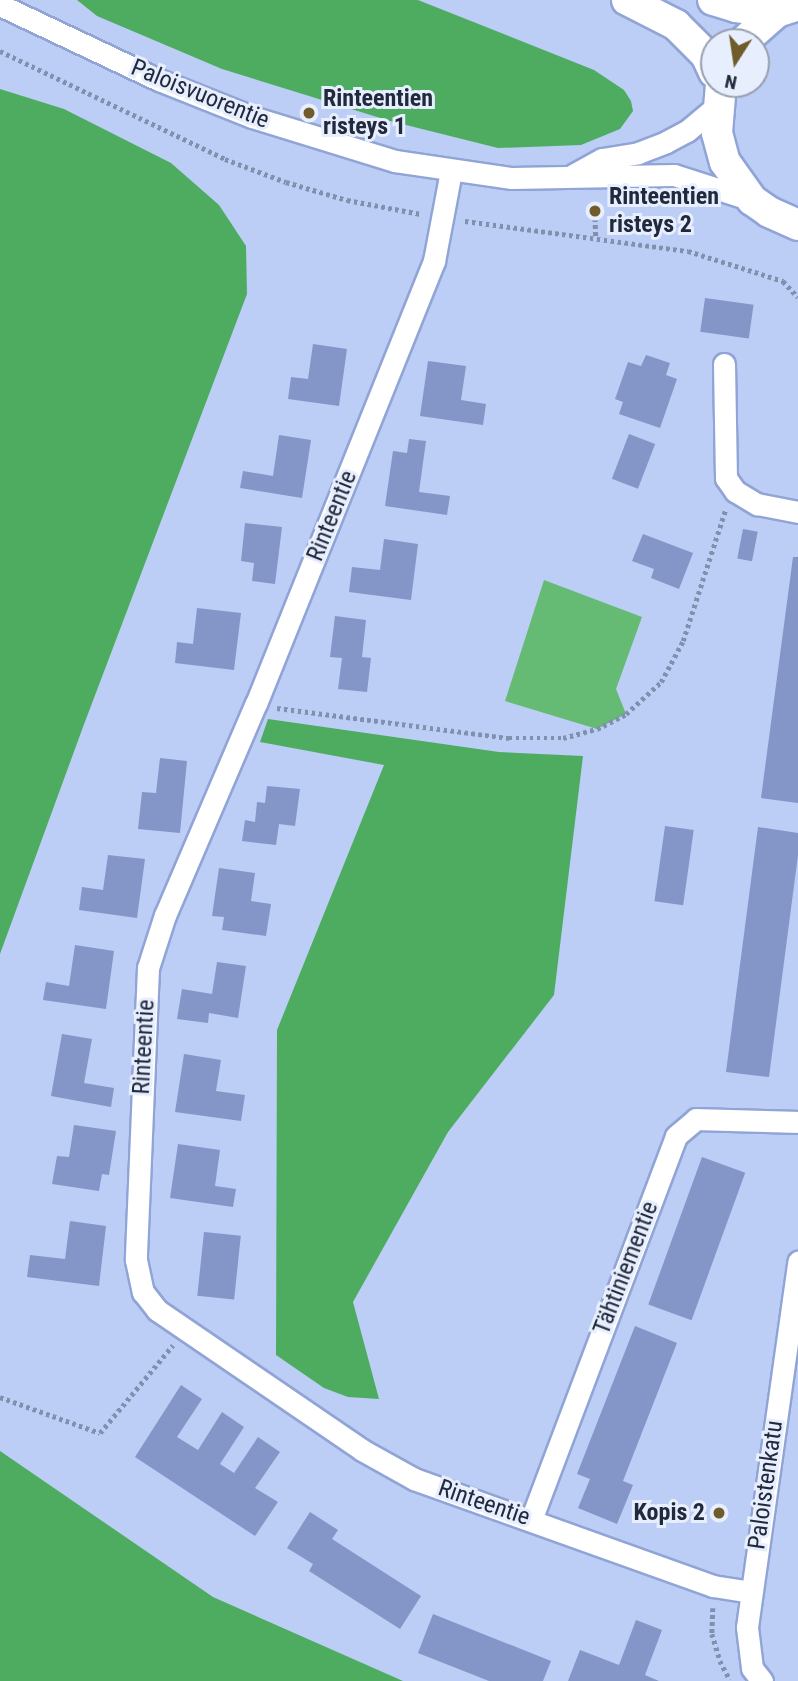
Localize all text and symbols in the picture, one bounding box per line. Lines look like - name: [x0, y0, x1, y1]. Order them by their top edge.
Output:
- north arrow: [700, 28, 770, 98]
- street label: Paloisvuorentie: [127, 53, 273, 135]
- text: N: [723, 70, 739, 95]
- place label: Rinteentien risteys 1: [323, 85, 433, 141]
- marker: Rinteentien risteys 1: [301, 105, 317, 121]
- place label: Rinteentien risteys 2: [609, 183, 719, 239]
- marker: Rinteentien risteys 2: [587, 203, 603, 219]
- street label: Rinteentie: [301, 467, 363, 565]
- street label: Rinteentie: [127, 999, 161, 1095]
- street label: Tähtiniementie: [587, 1197, 665, 1339]
- street label: Paloistenkatu: [743, 1419, 789, 1551]
- street label: Rinteentie: [434, 1474, 534, 1532]
- place label: Kopis 2: [634, 1499, 705, 1527]
- marker: Kopis 2: [711, 1505, 727, 1521]

